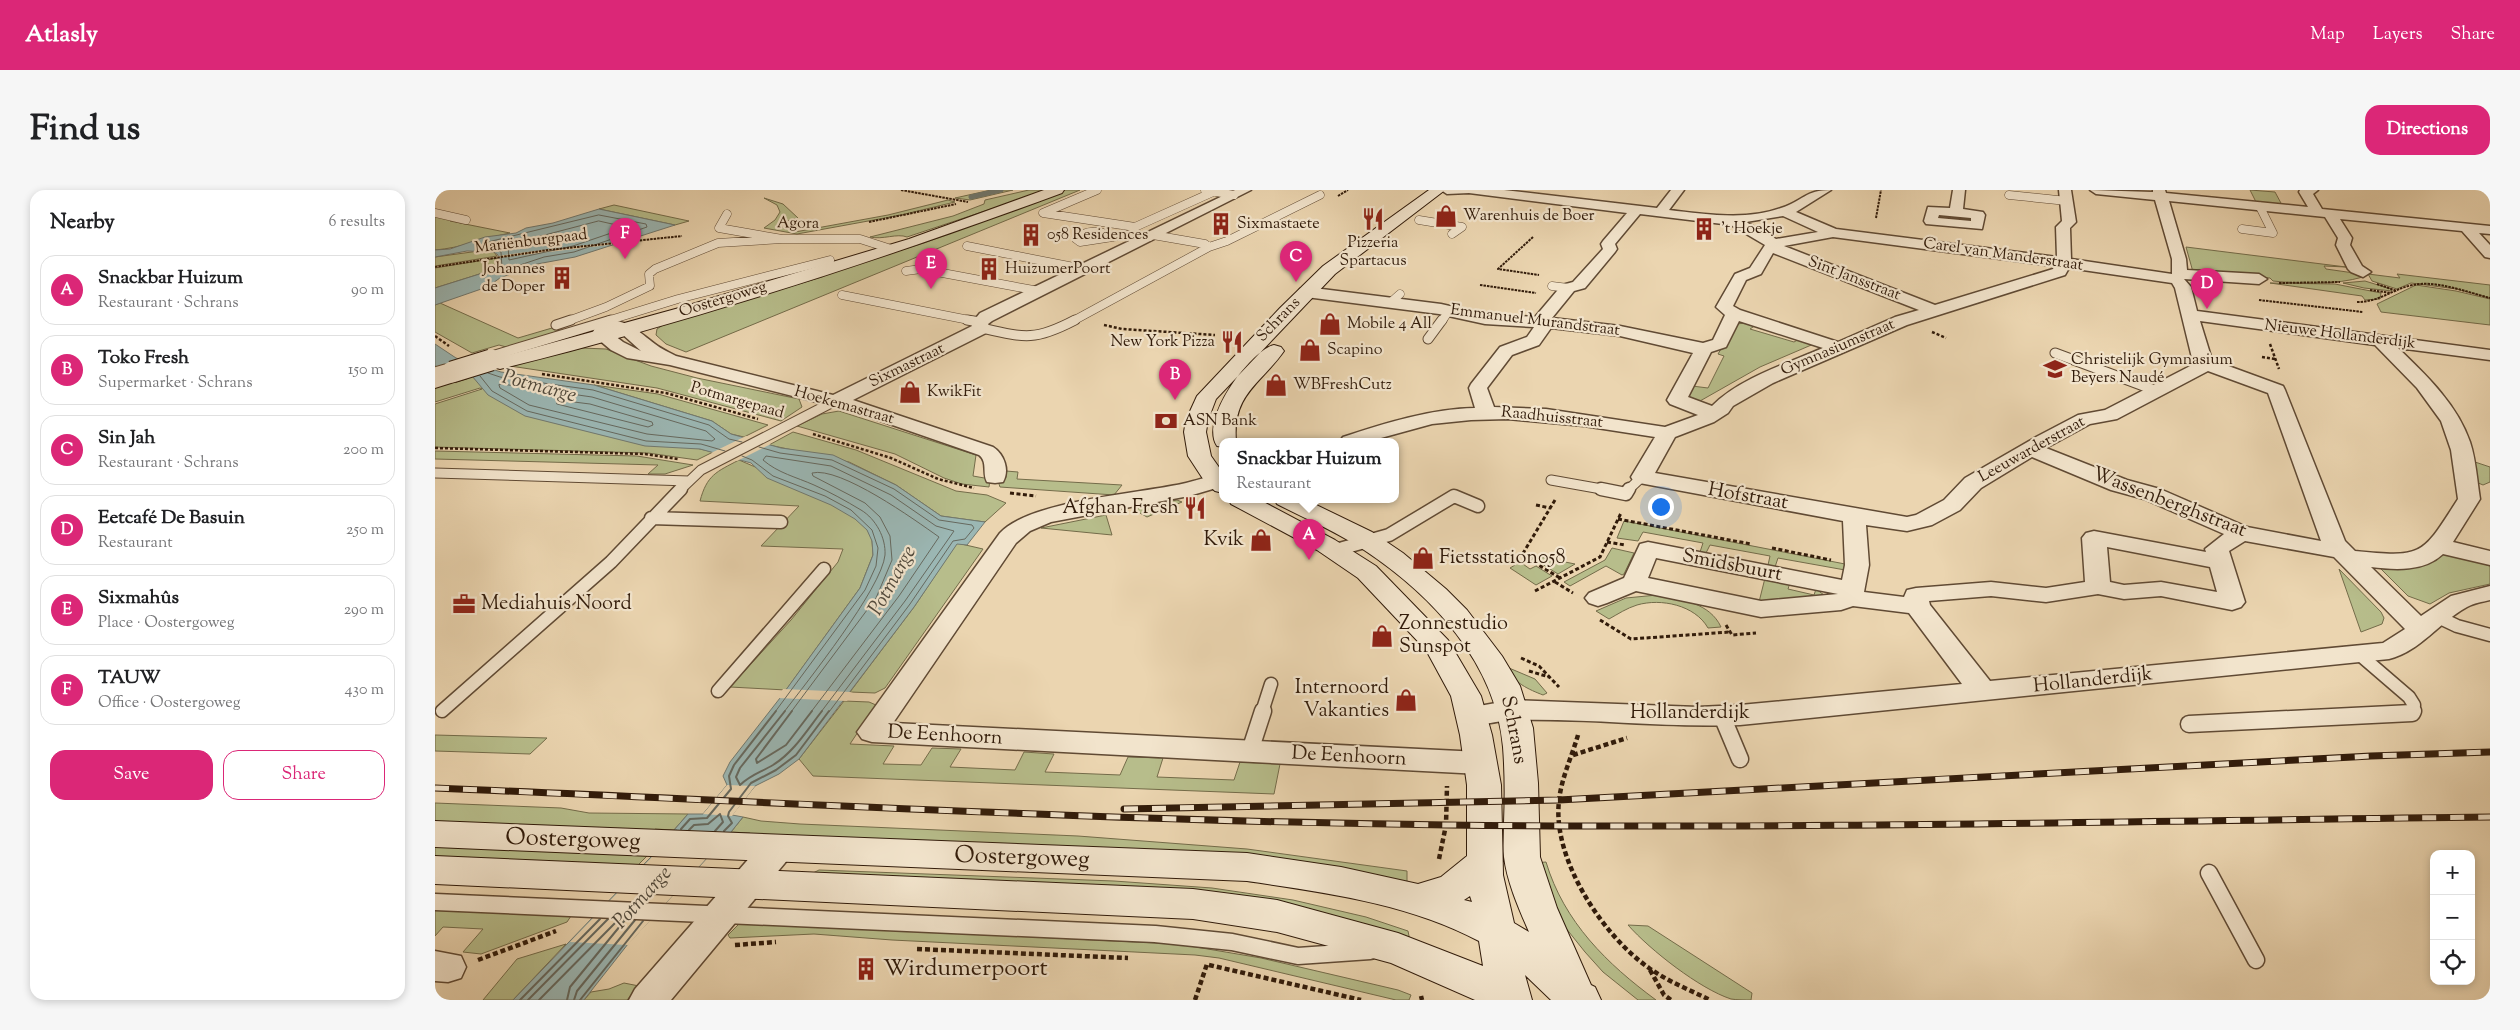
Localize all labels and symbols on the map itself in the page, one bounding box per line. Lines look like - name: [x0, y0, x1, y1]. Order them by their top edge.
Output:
- shop icon: Warenhuis de Boer: [1433, 203, 1459, 229]
- place label: Warenhuis de Boer: [1463, 205, 1595, 228]
- restaurant icon: Pizzeria Spartacus: [1360, 206, 1386, 232]
- building icon: Sixmastaete: [1208, 211, 1234, 237]
- street label: Agora: [777, 212, 820, 236]
- place label: Sixmastaete: [1237, 213, 1320, 236]
- building icon: 't Hoekje: [1691, 216, 1717, 242]
- pin: F: [609, 218, 641, 259]
- place label: 't Hoekje: [1721, 218, 1783, 241]
- building icon: 058 Residences: [1018, 222, 1044, 248]
- street label: Mariënburgpaad: [473, 224, 589, 260]
- place label: 058 Residences: [1047, 224, 1148, 247]
- place label: Pizzeria Spartacus: [1340, 232, 1406, 273]
- street label: Carel van Manderstraat: [1922, 232, 2085, 278]
- pin: C: [1280, 241, 1312, 282]
- pin: E: [915, 248, 947, 289]
- street label: Sint Jansstraat: [1804, 251, 1904, 307]
- building icon: HuizumerPoort: [976, 256, 1002, 282]
- place label: Johannes de Doper: [481, 258, 545, 299]
- place label: HuizumerPoort: [1005, 258, 1111, 281]
- building icon: Johannes de Doper: [549, 265, 575, 291]
- pin: D: [2191, 268, 2223, 309]
- street label: Oostergoweg: [676, 276, 770, 324]
- street label: Schrans: [1252, 292, 1306, 348]
- street label: Emmanuel Murandstraat: [1449, 299, 1622, 343]
- shop icon: Mobile 4 All: [1317, 311, 1343, 337]
- place label: Mobile 4 All: [1347, 313, 1432, 336]
- street label: Gymnasiumstraat: [1777, 313, 1899, 382]
- street label: Nieuwe Hollanderdijk: [2263, 314, 2417, 356]
- restaurant icon: New York Pizza: [1219, 329, 1245, 355]
- place label: New York Pizza: [1110, 331, 1216, 354]
- shop icon: Scapino: [1297, 337, 1323, 363]
- street label: Sixmastraat: [865, 338, 949, 394]
- place label: Scapino: [1327, 339, 1383, 362]
- place label: Christelijk Gymnasium Beyers Naudé: [2071, 349, 2233, 390]
- school or university icon: Christelijk Gymnasium Beyers Naudé: [2042, 356, 2068, 382]
- pin: B: [1159, 359, 1191, 400]
- water label: Potmarge: [499, 363, 579, 411]
- shop icon: WBFreshCutz: [1263, 372, 1289, 398]
- place label: WBFreshCutz: [1293, 374, 1392, 397]
- street label: Potmargepaad: [688, 377, 786, 425]
- shop icon: KwikFit: [897, 379, 923, 405]
- street label: Hoekemastraat: [791, 381, 897, 431]
- place label: KwikFit: [927, 381, 982, 404]
- street label: Raadhuisstraat: [1500, 401, 1605, 435]
- bank icon: ASN Bank: [1153, 408, 1179, 434]
- place label: ASN Bank: [1183, 410, 1257, 433]
- street label: Leeuwarderstraat: [1974, 411, 2090, 489]
- street label: Wassenberghstraat: [2087, 460, 2251, 546]
- street label: Hofstraat: [1706, 476, 1791, 518]
- place label: Afghan Fresh: [1062, 494, 1179, 523]
- your location: [1648, 494, 1674, 520]
- restaurant icon: Afghan Fresh: [1182, 495, 1208, 521]
- pin: A: [1293, 519, 1325, 560]
- place label: Kvik: [1204, 526, 1244, 555]
- shop icon: Kvik: [1248, 527, 1274, 553]
- water label: Potmarge: [862, 541, 924, 621]
- street label: Smidsbuurt: [1680, 542, 1785, 590]
- place label: Fietsstation058: [1439, 544, 1565, 573]
- shop icon: Fietsstation058: [1410, 545, 1436, 571]
- place label: Mediahuis Noord: [481, 590, 632, 619]
- office icon: Mediahuis Noord: [451, 591, 477, 617]
- place label: Zonnestudio Sunspot: [1399, 610, 1508, 662]
- shop icon: Zonnestudio Sunspot: [1369, 623, 1395, 649]
- street label: Hollanderdijk: [2032, 660, 2154, 702]
- place label: Internoord Vakanties: [1295, 674, 1389, 726]
- shop icon: Internoord Vakanties: [1393, 687, 1419, 713]
- street label: Schrans: [1492, 693, 1534, 767]
- street label: Hollanderdijk: [1630, 699, 1750, 728]
- street label: De Eenhoorn: [887, 719, 1004, 754]
- street label: De Eenhoorn: [1291, 740, 1408, 775]
- street label: Oostergoweg: [505, 821, 642, 859]
- street label: Oostergoweg: [954, 839, 1091, 877]
- water label: Potmarge: [606, 860, 680, 936]
- place label: Wirdumerpoort: [883, 952, 1048, 986]
- building icon: Wirdumerpoort: [853, 956, 879, 982]

